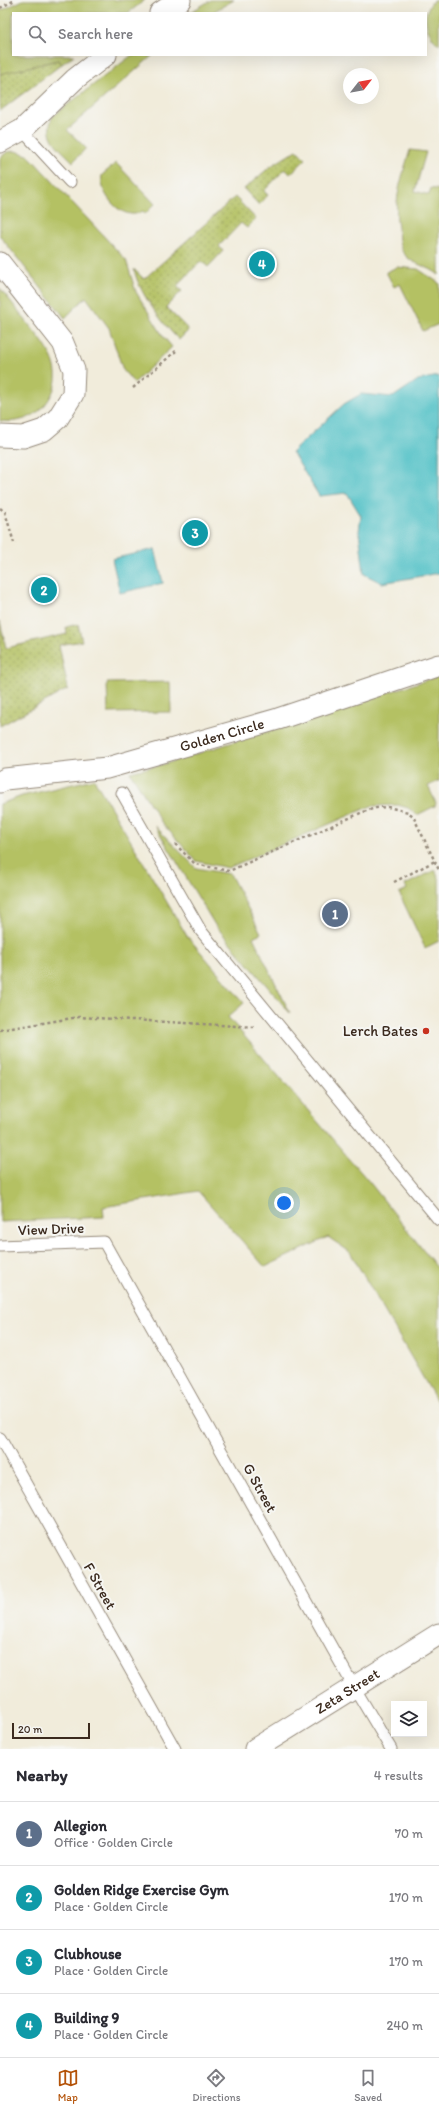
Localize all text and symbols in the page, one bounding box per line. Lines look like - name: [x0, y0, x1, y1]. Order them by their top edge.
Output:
- search box: [12, 12, 427, 56]
- icon: search: [26, 23, 48, 45]
- text: Search here: [58, 25, 133, 43]
- north arrow: [343, 68, 379, 104]
- pin: 4: [249, 249, 275, 279]
- pin: 3: [182, 518, 208, 548]
- pin: 2: [31, 575, 57, 605]
- street label: Golden Circle: [178, 714, 266, 756]
- pin: 1: [322, 899, 348, 929]
- place label: Lerch Bates: [343, 1022, 418, 1040]
- marker: Lerch Bates: [421, 1026, 431, 1036]
- your location: [274, 1193, 294, 1213]
- street label: View Drive: [17, 1219, 85, 1239]
- street label: G Street: [239, 1460, 281, 1516]
- street label: F Street: [80, 1559, 120, 1613]
- street label: Zeta Street: [312, 1664, 383, 1718]
- map controls: [391, 1701, 427, 1737]
- button: layers: [391, 1701, 427, 1737]
- scale bar: [12, 1721, 90, 1740]
- text: 20 m: [18, 1723, 42, 1736]
- text: Nearby: [16, 1765, 68, 1785]
- text: 4 results: [374, 1768, 423, 1783]
- text: Allegion: [54, 1817, 107, 1835]
- text: 1: [26, 1826, 32, 1841]
- text: 70 m: [395, 1826, 423, 1841]
- text: Office · Golden Circle: [54, 1835, 173, 1850]
- text: Golden Ridge Exercise Gym: [54, 1881, 229, 1899]
- text: 2: [26, 1890, 32, 1905]
- text: 170 m: [389, 1890, 423, 1905]
- text: Place · Golden Circle: [54, 1899, 168, 1914]
- text: Clubhouse: [54, 1945, 122, 1963]
- text: 3: [25, 1954, 33, 1969]
- text: 170 m: [389, 1954, 423, 1969]
- text: Place · Golden Circle: [54, 1963, 168, 1978]
- text: Building 9: [54, 2009, 119, 2027]
- text: 4: [25, 2018, 33, 2033]
- text: 240 m: [386, 2018, 423, 2033]
- text: Place · Golden Circle: [54, 2027, 168, 2042]
- tab: Map: [57, 2067, 79, 2104]
- tab: Directions: [192, 2067, 241, 2104]
- tab: Saved: [354, 2067, 382, 2104]

